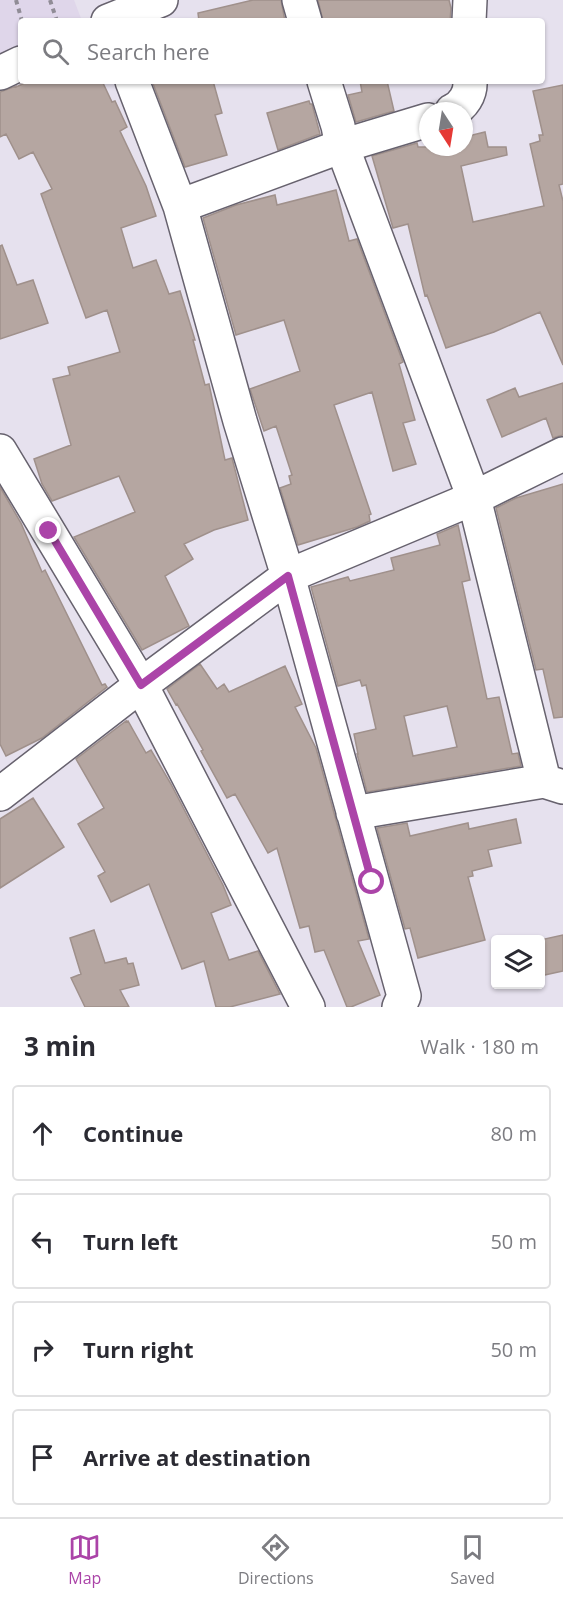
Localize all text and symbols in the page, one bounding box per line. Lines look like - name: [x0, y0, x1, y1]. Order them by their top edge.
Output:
- search box: [18, 18, 545, 84]
- icon: search: [39, 35, 72, 68]
- text: Search here: [87, 36, 210, 66]
- north arrow: [419, 102, 473, 156]
- route end: [35, 517, 61, 543]
- route start: [358, 868, 384, 894]
- map controls: [491, 935, 545, 989]
- button: layers: [491, 935, 545, 989]
- text: 3 min: [24, 1028, 96, 1064]
- text: Walk · 180 m: [420, 1033, 539, 1060]
- icon: ahead: [26, 1117, 59, 1150]
- text: Continue: [83, 1118, 183, 1148]
- text: 80 m: [490, 1120, 537, 1147]
- icon: left: [26, 1225, 59, 1258]
- text: Turn left: [83, 1226, 178, 1256]
- text: 50 m: [490, 1228, 537, 1255]
- icon: right: [26, 1333, 59, 1366]
- text: Turn right: [83, 1334, 194, 1364]
- text: 50 m: [490, 1336, 537, 1363]
- icon: arrive: [26, 1441, 59, 1474]
- text: Arrive at destination: [83, 1442, 311, 1472]
- tab: Map: [68, 1531, 101, 1589]
- tab: Directions: [238, 1531, 314, 1589]
- tab: Saved: [450, 1531, 495, 1589]

